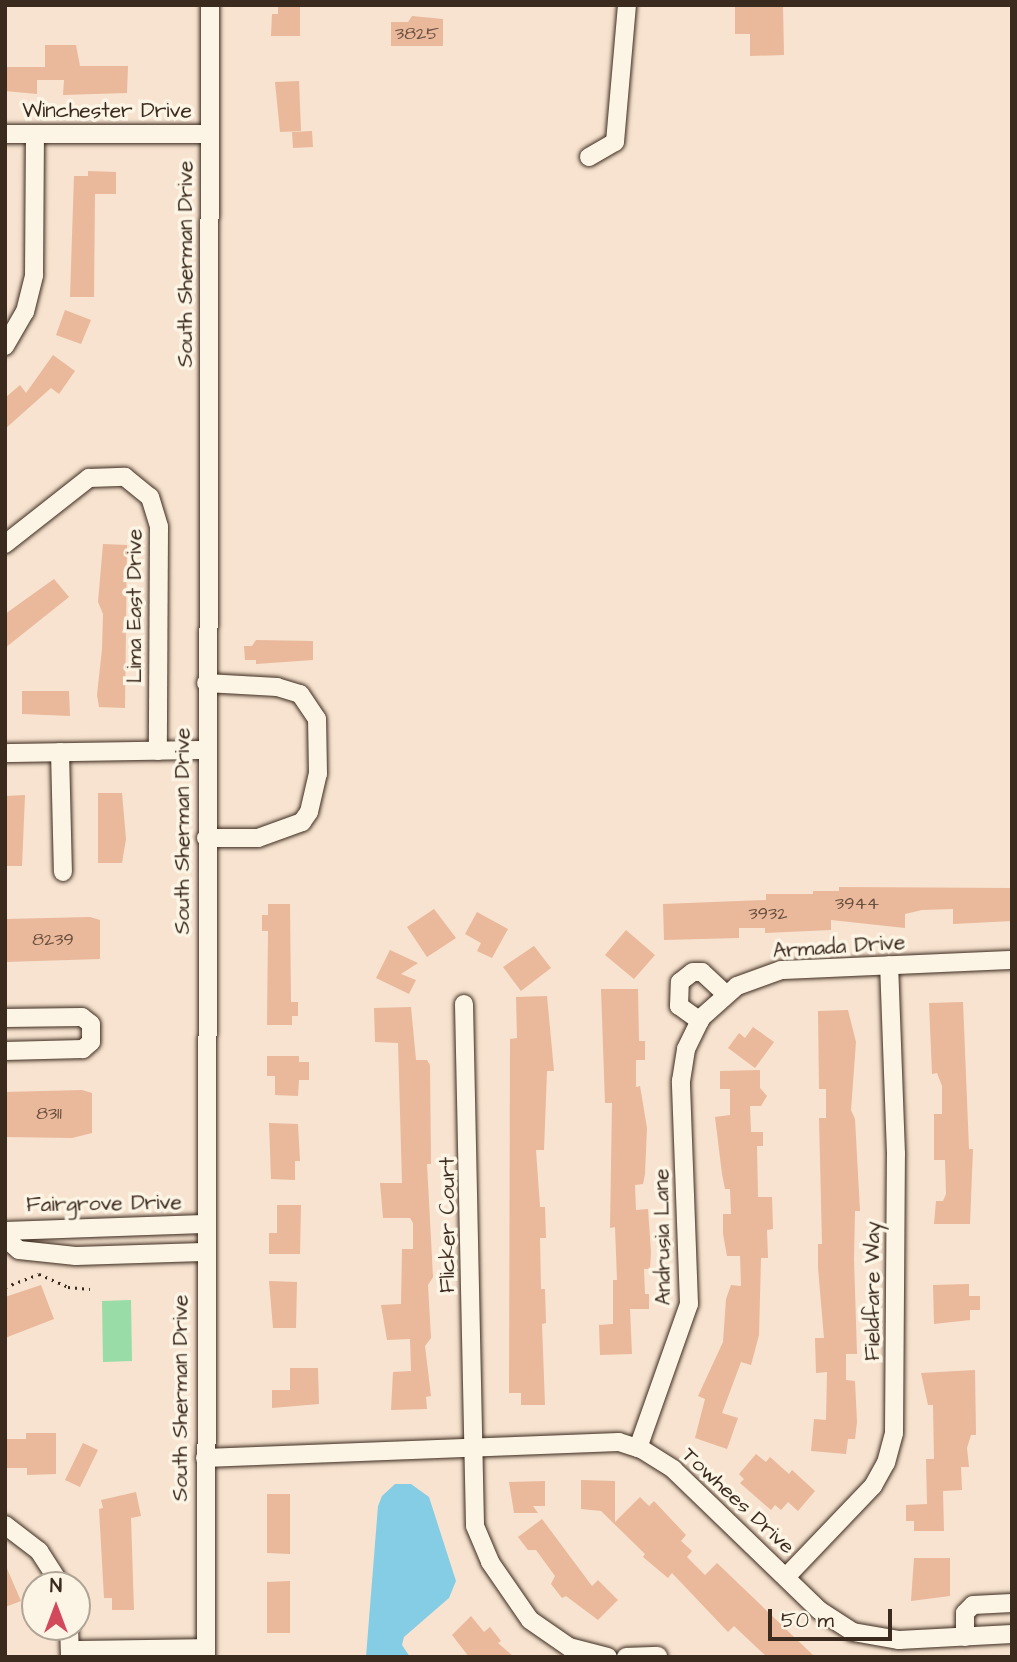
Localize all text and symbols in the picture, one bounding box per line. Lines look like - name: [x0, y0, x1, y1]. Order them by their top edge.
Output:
- house number: 3825: [395, 23, 439, 45]
- street label: Winchester Drive: [22, 98, 192, 124]
- street label: South Sherman Drive: [173, 161, 199, 367]
- street label: Lima East Drive: [122, 529, 148, 683]
- street label: South Sherman Drive: [170, 728, 196, 934]
- house number: 3944: [835, 893, 879, 915]
- house number: 3932: [749, 903, 787, 925]
- house number: 8239: [32, 929, 74, 951]
- street label: Armada Drive: [772, 930, 906, 964]
- house number: 8311: [36, 1103, 62, 1125]
- street label: Flicker Court: [435, 1157, 461, 1293]
- street label: Andrusia Lane: [649, 1168, 677, 1306]
- street label: Fairgrove Drive: [26, 1190, 182, 1218]
- street label: Fieldfare Way: [860, 1221, 886, 1361]
- street label: South Sherman Drive: [168, 1295, 194, 1501]
- street label: Towhees Drive: [677, 1442, 799, 1560]
- north arrow: [21, 1571, 91, 1641]
- text: N: [50, 1573, 62, 1600]
- scale bar: [772, 1596, 896, 1640]
- text: 50 m: [781, 1606, 834, 1635]

